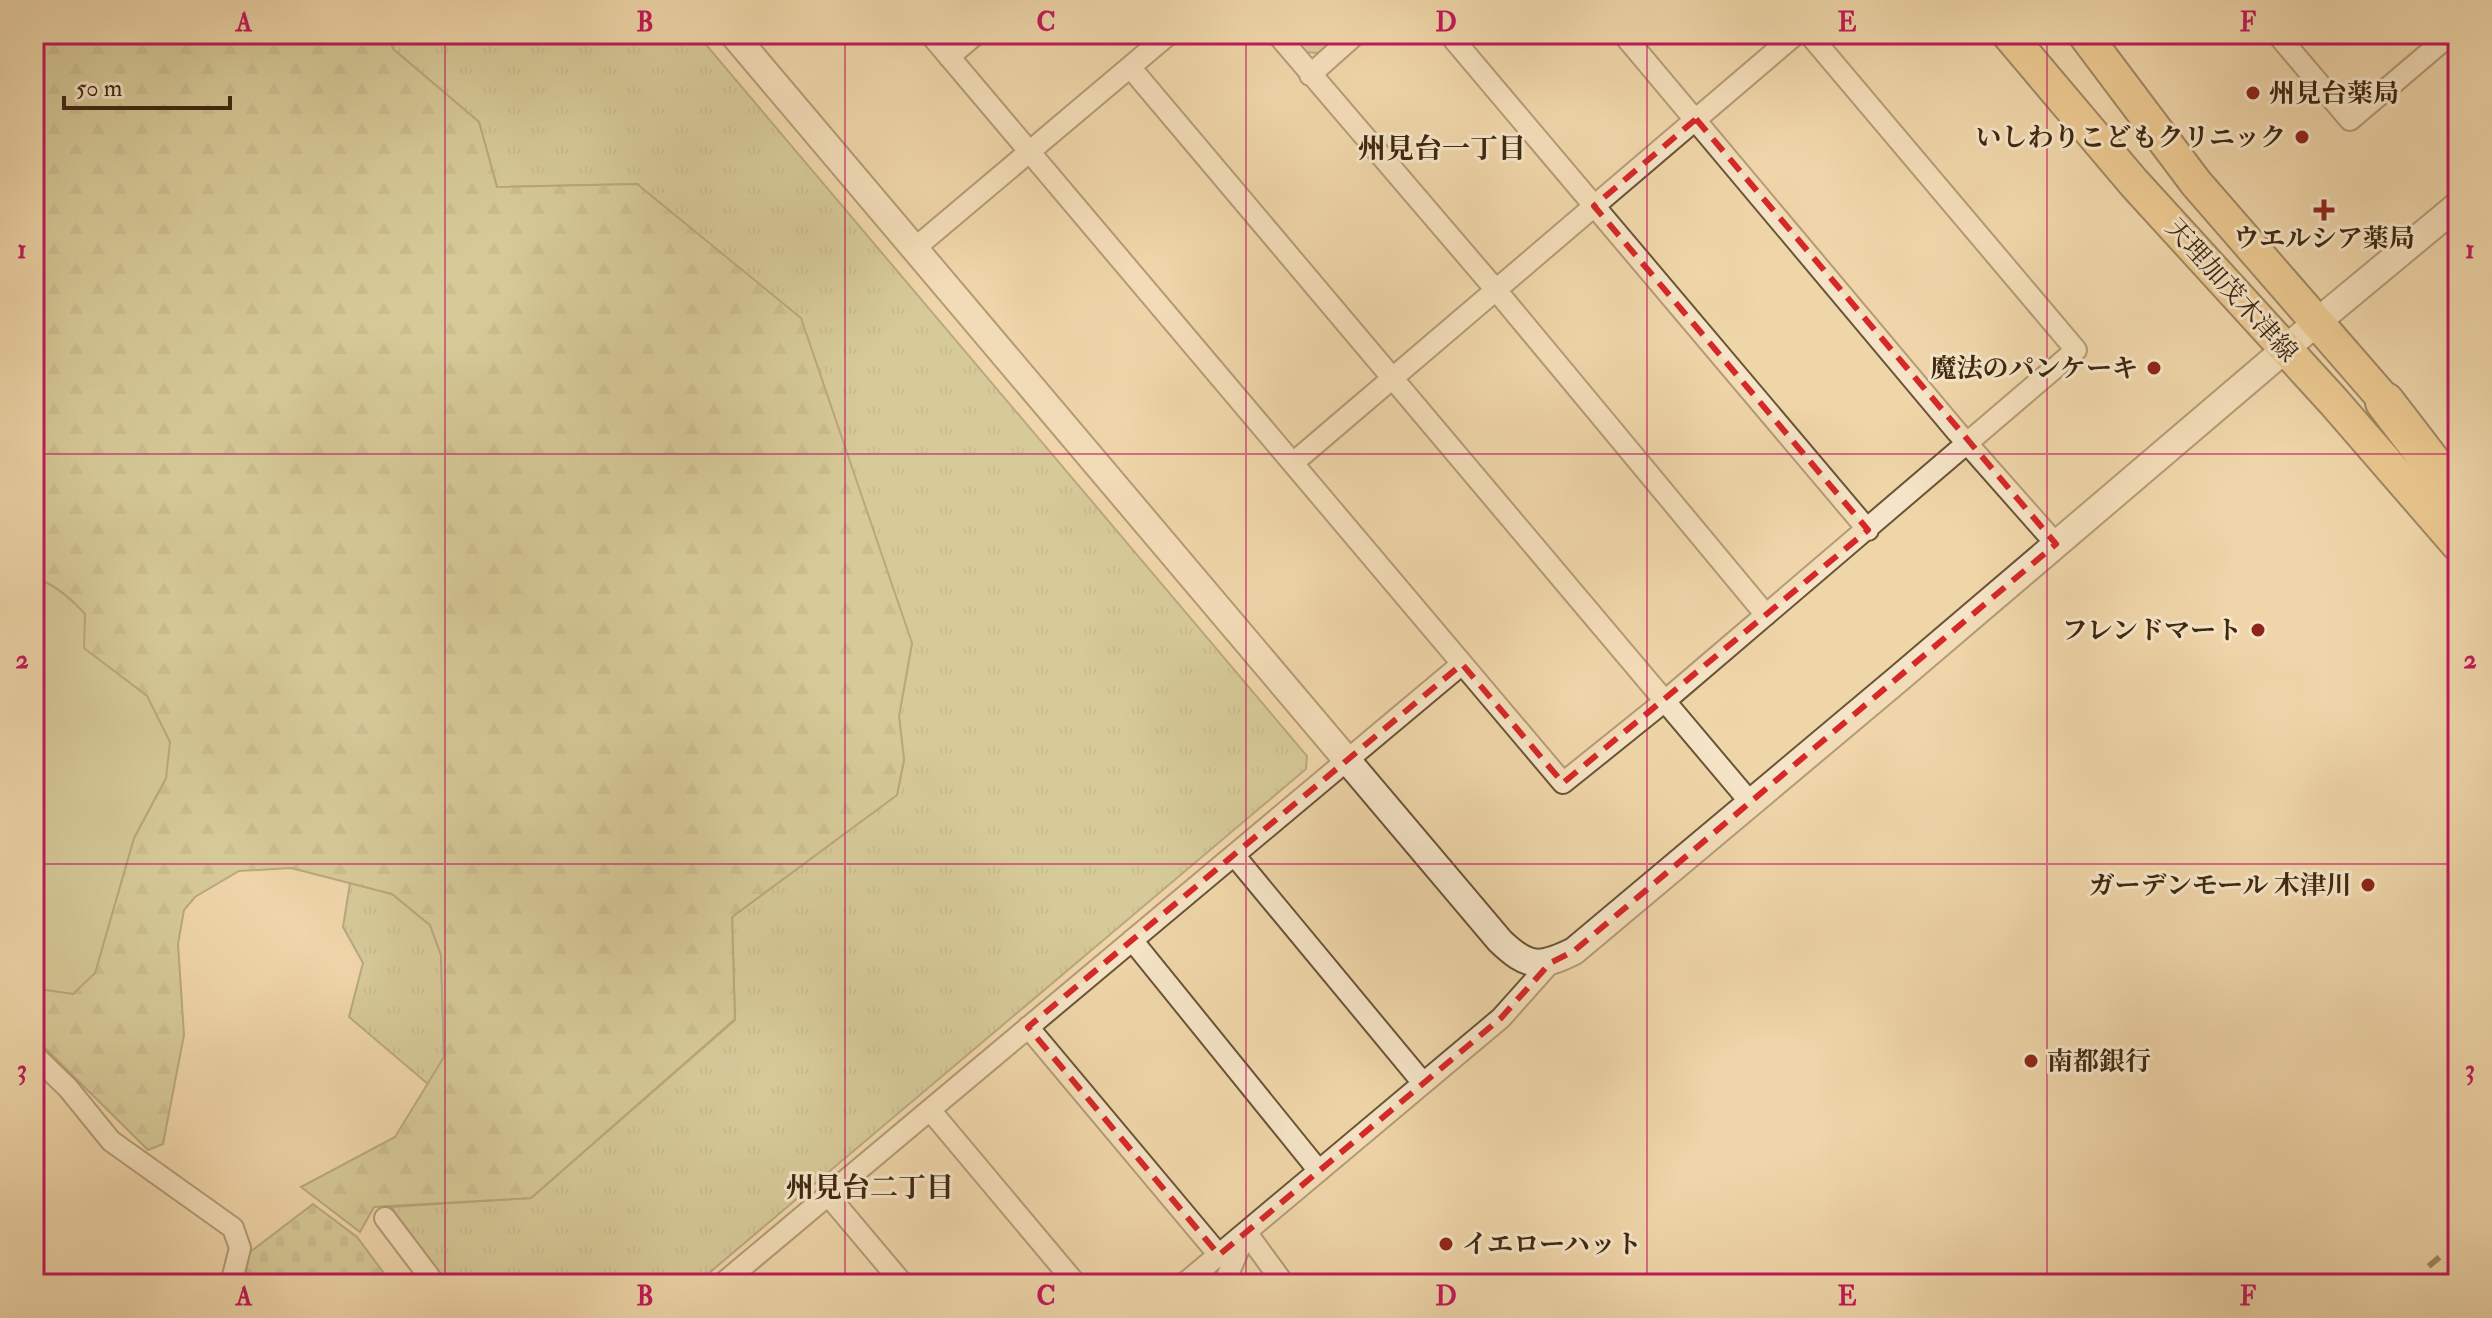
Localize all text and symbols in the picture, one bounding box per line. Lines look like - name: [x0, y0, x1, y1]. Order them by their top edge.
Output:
- text: A: [235, 7, 253, 39]
- text: B: [636, 7, 654, 39]
- text: C: [1036, 7, 1056, 39]
- text: D: [1435, 7, 1457, 39]
- text: E: [1838, 7, 1857, 39]
- text: F: [2240, 7, 2257, 39]
- scale bar: [64, 60, 230, 110]
- text: 50 m: [76, 73, 123, 104]
- place label: 州見台薬局: [2269, 78, 2399, 110]
- marker: 州見台薬局: [2244, 84, 2262, 102]
- place label: いしわりこどもクリニック: [1976, 122, 2286, 154]
- marker: いしわりこどもクリニック: [2293, 128, 2311, 146]
- district label: 州見台一丁目: [1358, 132, 1526, 167]
- marker: ウエルシア薬局: [2315, 201, 2333, 219]
- street label: 天理加茂木津線: [2158, 212, 2304, 369]
- place label: ウエルシア薬局: [2233, 223, 2415, 255]
- text: 1: [17, 234, 27, 266]
- text: 1: [2465, 234, 2475, 266]
- place label: 魔法のパンケーキ: [1931, 353, 2138, 385]
- marker: 魔法のパンケーキ: [2145, 359, 2163, 377]
- place label: フレンドマート: [2062, 615, 2242, 647]
- marker: フレンドマート: [2249, 621, 2267, 639]
- text: 2: [15, 644, 29, 676]
- text: 2: [2463, 644, 2477, 676]
- place label: ガーデンモール 木津川: [2089, 870, 2352, 902]
- marker: ガーデンモール 木津川: [2359, 876, 2377, 894]
- place label: 南都銀行: [2047, 1046, 2151, 1078]
- marker: 南都銀行: [2022, 1052, 2040, 1070]
- text: 3: [17, 1054, 27, 1086]
- text: 3: [2465, 1054, 2475, 1086]
- district label: 州見台二丁目: [786, 1171, 954, 1206]
- place label: イエローハット: [1462, 1229, 1642, 1261]
- marker: イエローハット: [1437, 1235, 1455, 1253]
- text: A: [235, 1281, 253, 1313]
- text: B: [636, 1281, 654, 1313]
- text: C: [1036, 1281, 1056, 1313]
- text: D: [1435, 1281, 1457, 1313]
- text: E: [1838, 1281, 1857, 1313]
- text: F: [2240, 1281, 2257, 1313]

